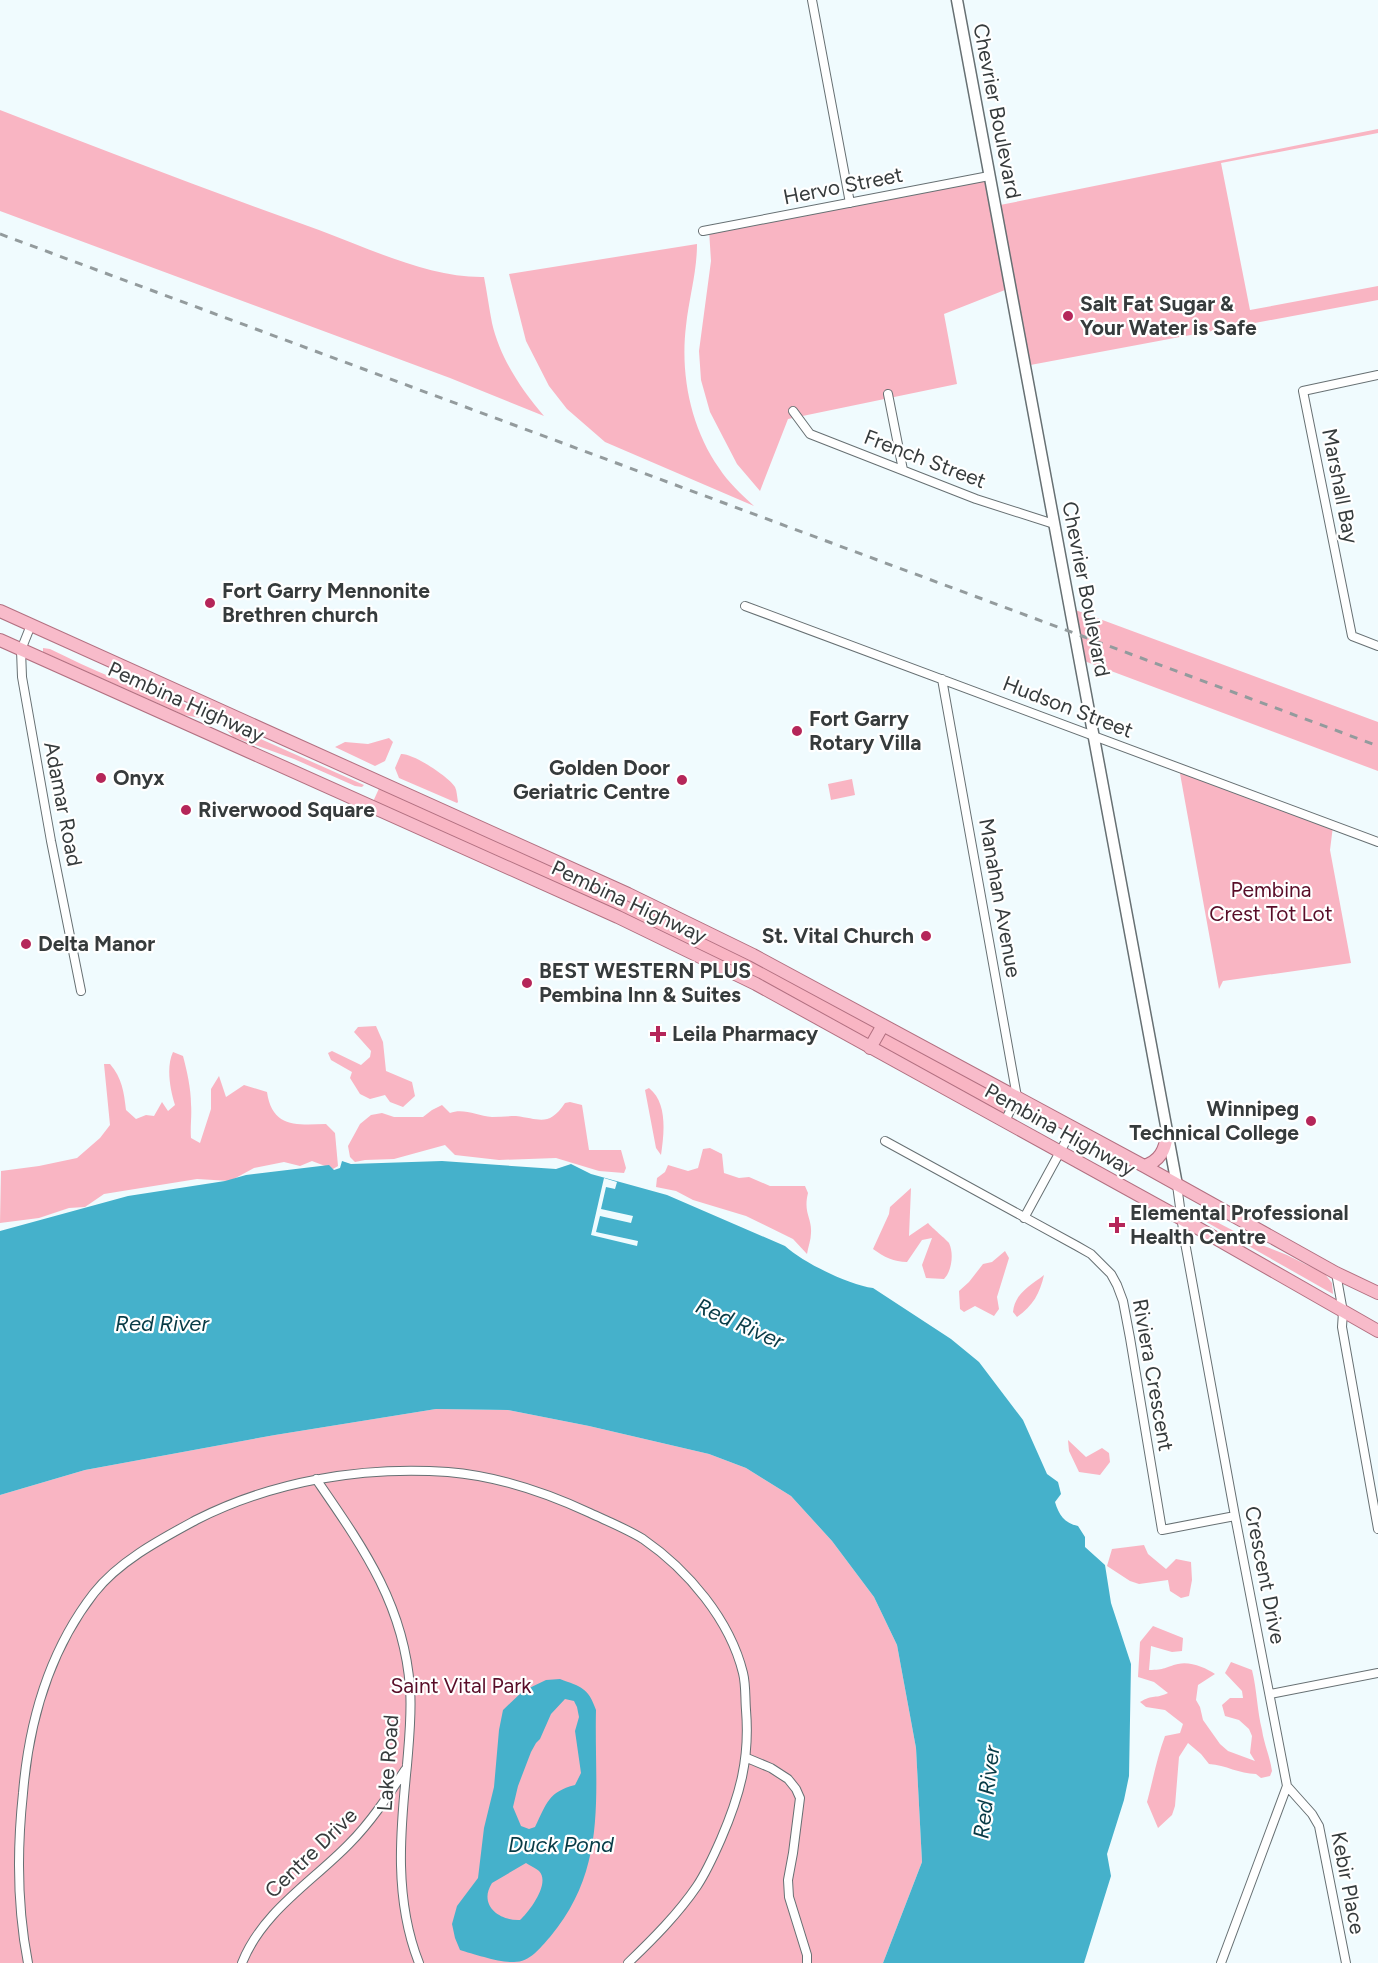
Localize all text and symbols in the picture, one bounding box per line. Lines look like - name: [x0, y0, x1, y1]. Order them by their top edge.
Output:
- street label: Chevrier Boulevard: [968, 21, 1027, 201]
- street label: Hervo Street: [781, 162, 905, 209]
- place label: Salt Fat Sugar & Your Water is Safe: [1080, 291, 1257, 340]
- marker: Salt Fat Sugar & Your Water is Safe: [1061, 309, 1075, 323]
- street label: French Street: [861, 424, 990, 493]
- street label: Marshall Bay: [1317, 426, 1364, 546]
- street label: Chevrier Boulevard: [1057, 499, 1116, 679]
- place label: Fort Garry Mennonite Brethren church: [222, 578, 430, 627]
- marker: Fort Garry Mennonite Brethren church: [203, 596, 217, 610]
- street label: Pembina Highway: [104, 656, 268, 747]
- street label: Hudson Street: [1000, 670, 1137, 743]
- place label: Fort Garry Rotary Villa: [809, 706, 921, 755]
- marker: Fort Garry Rotary Villa: [790, 724, 804, 738]
- street label: Adamar Road: [39, 740, 88, 868]
- place label: Golden Door Geriatric Centre: [513, 755, 670, 804]
- place label: Onyx: [113, 765, 165, 790]
- marker: Onyx: [94, 771, 108, 785]
- marker: Golden Door Geriatric Centre: [675, 773, 689, 787]
- place label: Riverwood Square: [198, 797, 375, 822]
- marker: Riverwood Square: [179, 803, 193, 817]
- street label: Manahan Avenue: [974, 816, 1027, 979]
- street label: Pembina Highway: [548, 855, 711, 948]
- park label: Pembina Crest Tot Lot: [1209, 877, 1333, 926]
- place label: St. Vital Church: [762, 923, 914, 948]
- marker: St. Vital Church: [919, 929, 933, 943]
- place label: Delta Manor: [38, 931, 155, 956]
- marker: Delta Manor: [19, 937, 33, 951]
- place label: BEST WESTERN PLUS Pembina Inn & Suites: [539, 958, 751, 1007]
- marker: BEST WESTERN PLUS Pembina Inn & Suites: [520, 976, 534, 990]
- place label: Leila Pharmacy: [672, 1021, 819, 1046]
- marker: Leila Pharmacy: [649, 1025, 667, 1043]
- street label: Pembina Highway: [981, 1078, 1140, 1181]
- place label: Winnipeg Technical College: [1129, 1096, 1299, 1145]
- marker: Winnipeg Technical College: [1304, 1114, 1318, 1128]
- place label: Elemental Professional Health Centre: [1130, 1200, 1349, 1249]
- marker: Elemental Professional Health Centre: [1108, 1216, 1126, 1234]
- water label: Red River: [691, 1292, 790, 1355]
- street label: Riviera Crescent: [1128, 1297, 1179, 1453]
- water label: Red River: [115, 1310, 210, 1337]
- street label: Crescent Drive: [1240, 1504, 1291, 1646]
- park label: Saint Vital Park: [390, 1673, 532, 1698]
- street label: Lake Road: [372, 1714, 403, 1812]
- water label: Red River: [967, 1742, 1006, 1840]
- street label: Centre Drive: [259, 1802, 362, 1903]
- street label: Kebir Place: [1326, 1830, 1371, 1936]
- water label: Duck Pond: [508, 1831, 615, 1858]

